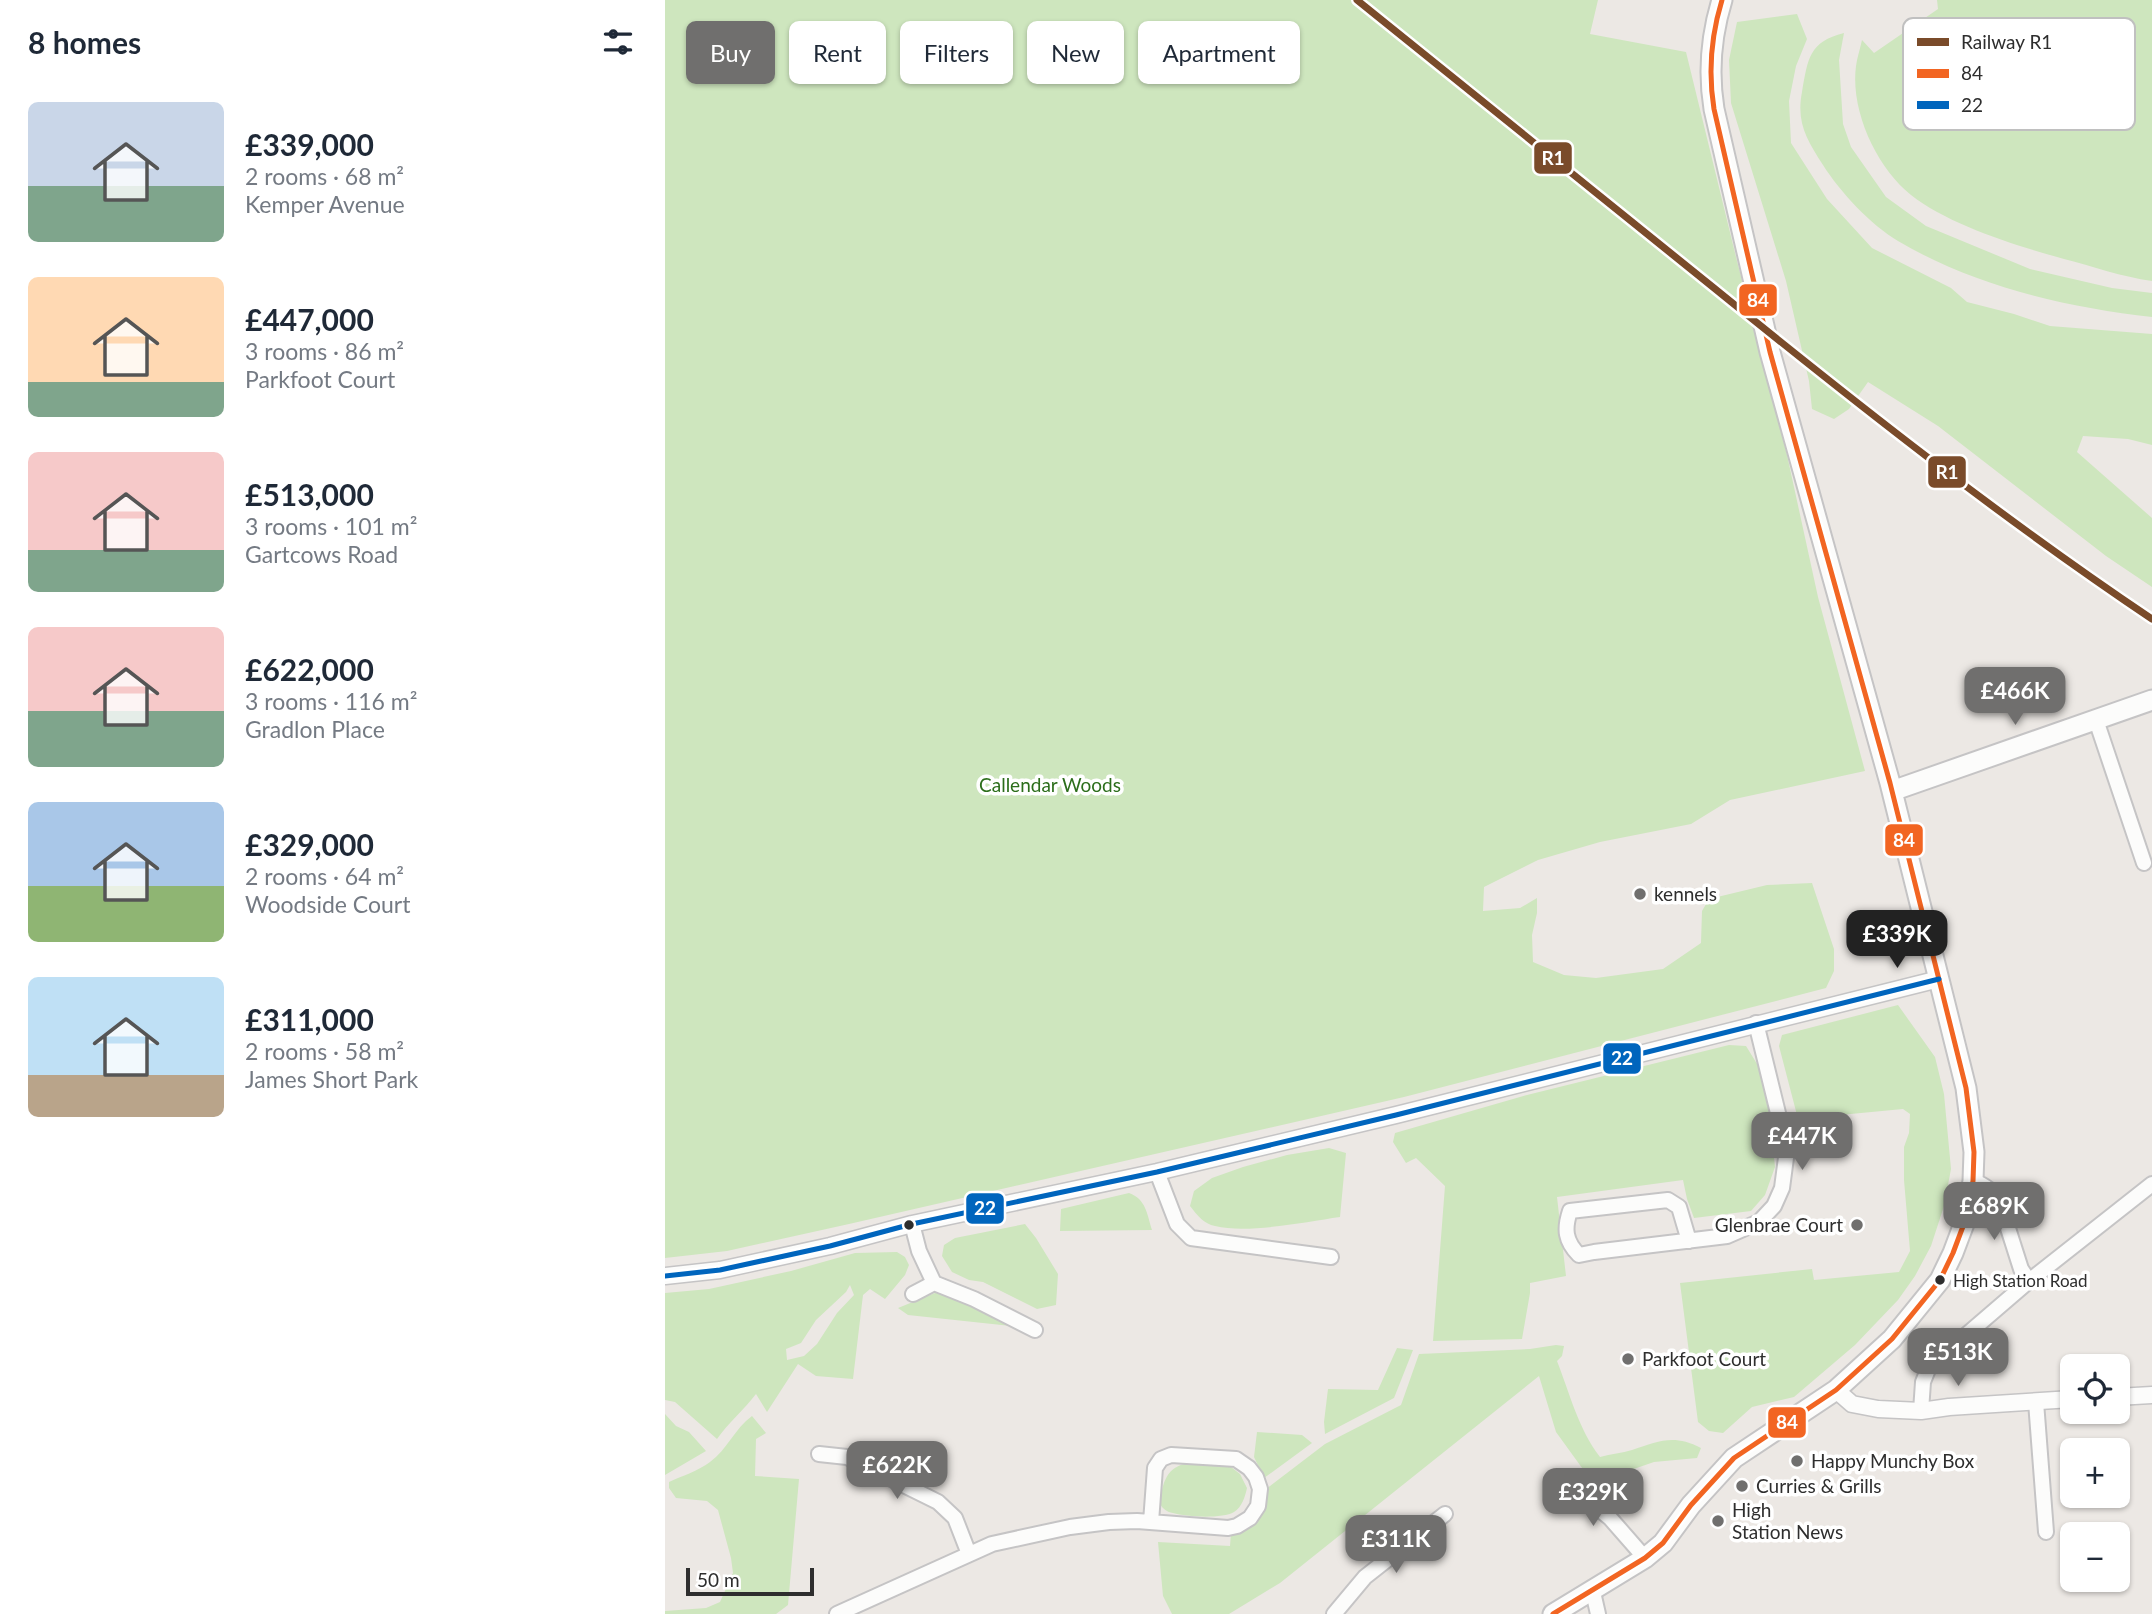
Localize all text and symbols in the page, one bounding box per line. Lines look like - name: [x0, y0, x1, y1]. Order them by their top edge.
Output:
- legend: [1903, 18, 2135, 130]
- chip: Buy: [686, 21, 775, 84]
- chip: Rent: [789, 21, 886, 84]
- chip: Filters: [900, 21, 1013, 84]
- chip: New: [1027, 21, 1124, 84]
- chip: Apartment: [1138, 21, 1300, 84]
- icon: filters: [599, 23, 637, 61]
- text: 8 homes: [28, 24, 141, 60]
- text: Railway R1: [1961, 30, 2052, 53]
- text: 84: [1961, 61, 1983, 84]
- text: 22: [1961, 93, 1983, 116]
- text: £339,000: [245, 126, 374, 162]
- icon: home: [84, 130, 168, 214]
- line badge: R1: [1533, 141, 1573, 175]
- text: R1: [1541, 146, 1565, 169]
- text: 2 rooms · 68 m²: [245, 162, 404, 190]
- text: Kemper Avenue: [245, 190, 405, 218]
- line badge: 84: [1738, 283, 1778, 317]
- text: 84: [1747, 288, 1769, 311]
- text: £447,000: [245, 301, 374, 337]
- icon: home: [84, 305, 168, 389]
- text: 3 rooms · 86 m²: [245, 337, 404, 365]
- text: Parkfoot Court: [245, 365, 395, 393]
- line badge: R1: [1927, 455, 1967, 489]
- text: R1: [1935, 460, 1959, 483]
- text: £513,000: [245, 476, 374, 512]
- icon: home: [84, 480, 168, 564]
- text: 3 rooms · 101 m²: [245, 512, 417, 540]
- text: Gartcows Road: [245, 540, 398, 568]
- text: £622,000: [245, 651, 374, 687]
- icon: home: [84, 655, 168, 739]
- pin: £466K: [1966, 668, 2064, 727]
- text: £466K: [1980, 676, 2050, 704]
- text: 3 rooms · 116 m²: [245, 687, 417, 715]
- text: Gradlon Place: [245, 715, 385, 743]
- park label: Callendar Woods: [979, 773, 1121, 796]
- line badge: 84: [1884, 823, 1924, 857]
- text: £329,000: [245, 826, 374, 862]
- text: 84: [1893, 828, 1915, 851]
- icon: home: [84, 830, 168, 914]
- text: 2 rooms · 64 m²: [245, 862, 404, 890]
- place label: kennels: [1654, 882, 1717, 905]
- marker: kennels: [1632, 886, 1648, 902]
- text: Woodside Court: [245, 890, 410, 918]
- pin: £339K: [1848, 911, 1946, 970]
- text: £339K: [1862, 919, 1932, 947]
- text: £311,000: [245, 1001, 374, 1037]
- icon: home: [84, 1005, 168, 1089]
- text: 2 rooms · 58 m²: [245, 1037, 404, 1065]
- line badge: 22: [1602, 1042, 1642, 1075]
- text: 22: [1611, 1046, 1633, 1069]
- text: James Short Park: [245, 1065, 418, 1093]
- pin: £447K: [1753, 1112, 1851, 1172]
- text: £447K: [1767, 1121, 1837, 1149]
- pin: £689K: [1945, 1182, 2043, 1242]
- text: £689K: [1959, 1191, 2029, 1219]
- line badge: 22: [965, 1192, 1005, 1225]
- text: 22: [974, 1196, 996, 1219]
- place label: Glenbrae Court: [1715, 1213, 1843, 1236]
- marker: Glenbrae Court: [1849, 1217, 1865, 1233]
- unlabelled marker: [902, 1218, 916, 1232]
- place label: High Station Road: [1953, 1270, 2088, 1291]
- marker: High Station Road: [1933, 1273, 1947, 1287]
- pin: £513K: [1909, 1328, 2007, 1388]
- text: £513K: [1923, 1337, 1993, 1365]
- place label: Parkfoot Court: [1642, 1347, 1766, 1370]
- marker: Parkfoot Court: [1620, 1351, 1636, 1367]
- map controls: [2060, 1354, 2130, 1592]
- button: locate: [2060, 1354, 2130, 1424]
- line badge: 84: [1767, 1406, 1807, 1439]
- text: 84: [1776, 1410, 1798, 1433]
- button: +: [2060, 1438, 2130, 1508]
- pin: £622K: [848, 1442, 946, 1501]
- place label: Happy Munchy Box: [1811, 1449, 1975, 1472]
- text: £622K: [862, 1450, 932, 1478]
- marker: Happy Munchy Box: [1789, 1453, 1805, 1469]
- pin: £329K: [1544, 1468, 1642, 1528]
- place label: Curries & Grills: [1756, 1474, 1881, 1497]
- text: £329K: [1558, 1477, 1628, 1505]
- marker: Curries & Grills: [1734, 1478, 1750, 1494]
- place label: High Station News: [1732, 1498, 1843, 1543]
- marker: High Station News: [1710, 1513, 1726, 1529]
- pin: £311K: [1347, 1516, 1445, 1575]
- button: −: [2060, 1522, 2130, 1592]
- text: £311K: [1361, 1524, 1431, 1552]
- scale bar: [686, 1565, 814, 1597]
- text: 50 m: [697, 1568, 740, 1591]

